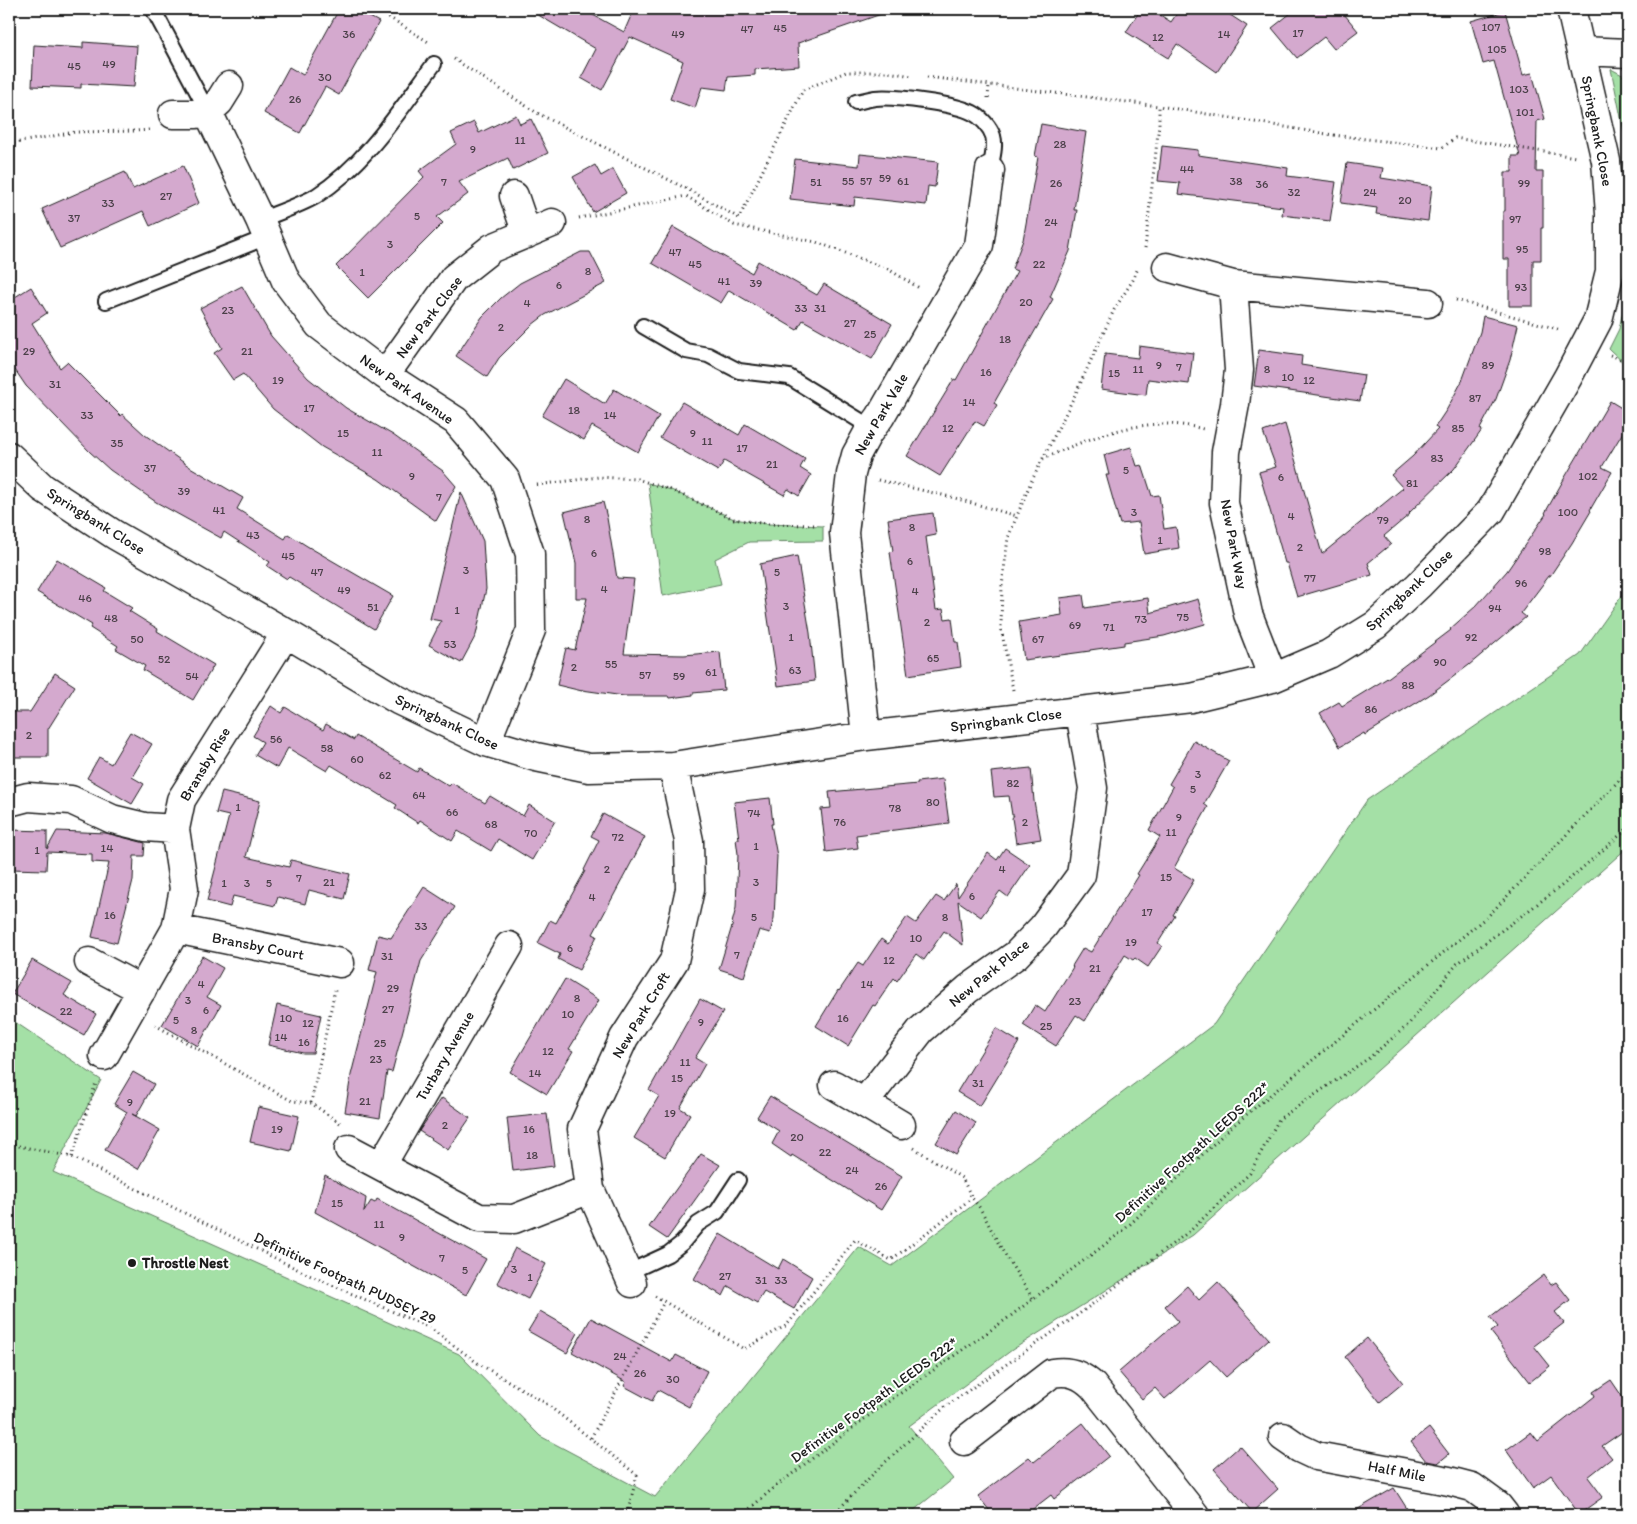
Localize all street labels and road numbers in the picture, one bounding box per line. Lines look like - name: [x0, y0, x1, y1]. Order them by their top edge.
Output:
- street label: Springbank Close: [1577, 74, 1617, 188]
- street label: New Park Close: [392, 272, 466, 362]
- street label: New Park Avenue: [357, 350, 457, 428]
- street label: New Park Vale: [850, 370, 912, 458]
- street label: Springbank Close: [44, 484, 148, 558]
- street label: New Park Way: [1216, 497, 1252, 591]
- street label: Springbank Close: [1362, 545, 1456, 635]
- street label: Springbank Close: [392, 690, 502, 754]
- street label: Springbank Close: [949, 704, 1063, 736]
- street label: Bransby Rise: [176, 724, 234, 804]
- street label: Bransby Court: [210, 928, 306, 964]
- street label: New Park Place: [945, 935, 1033, 1011]
- street label: New Park Croft: [608, 968, 674, 1062]
- street label: Turbary Avenue: [412, 1008, 478, 1104]
- street label: Definitive Footpath LEEDS 222*: [1111, 1078, 1273, 1226]
- street label: Definitive Footpath PUDSEY 29: [251, 1228, 439, 1328]
- street label: Definitive Footpath LEEDS 222*: [787, 1333, 961, 1467]
- street label: Half Mile: [1366, 1457, 1428, 1485]

